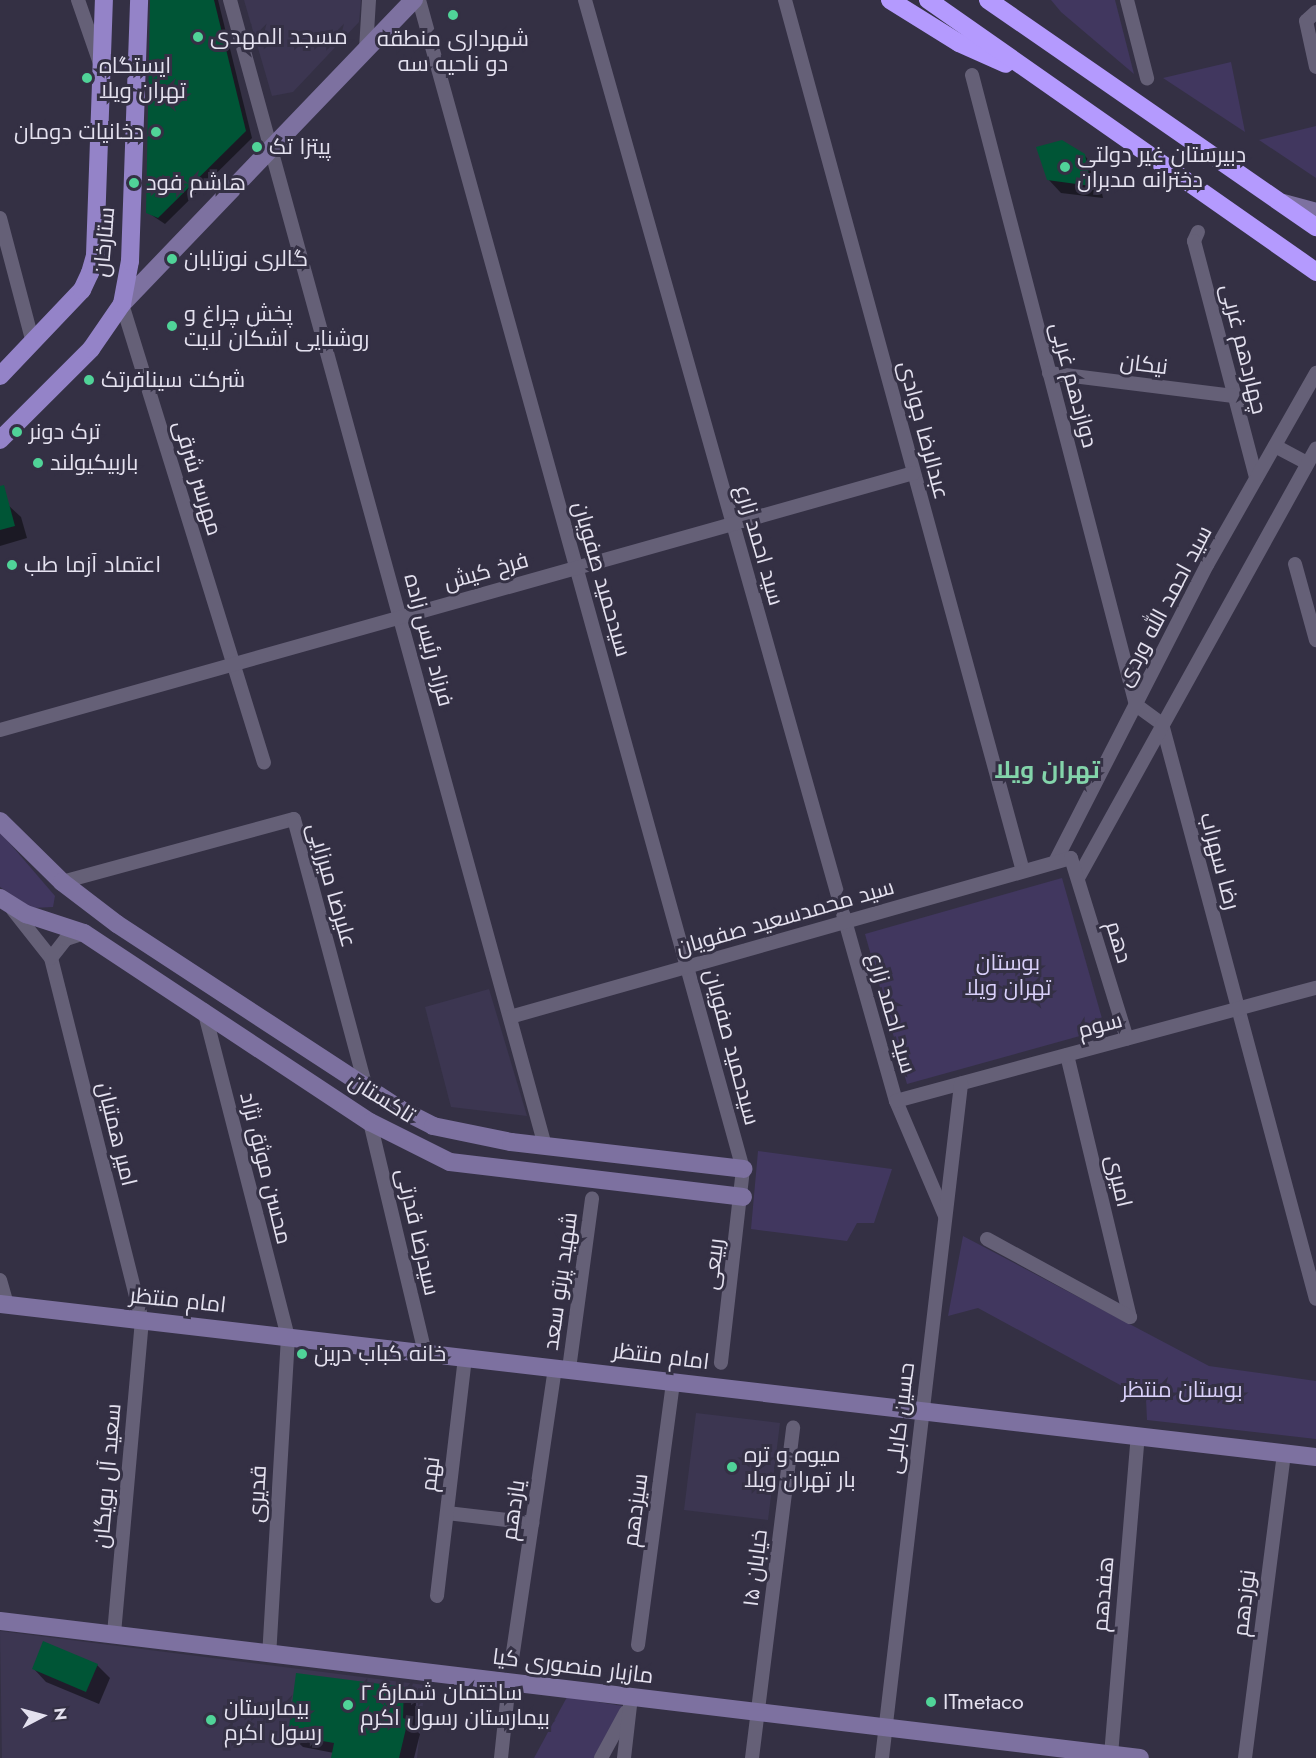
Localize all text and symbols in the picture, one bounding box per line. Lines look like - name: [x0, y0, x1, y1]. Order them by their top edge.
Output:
- marker: شهرداری منطقه دو ناحیه سه: [446, 8, 460, 22]
- place label: مسجد المهدی: [210, 24, 347, 50]
- place label: شهرداری منطقه دو ناحیه سه: [377, 25, 529, 76]
- marker: مسجد المهدی: [191, 30, 205, 44]
- place label: ایستگاه تهران ویلا: [99, 52, 186, 104]
- marker: ایستگاه تهران ویلا: [80, 71, 94, 85]
- place label: دخانیات دومان: [14, 119, 144, 145]
- marker: دخانیات دومان: [149, 125, 163, 139]
- place label: پیتزا تک: [269, 134, 331, 160]
- marker: پیتزا تک: [250, 140, 264, 154]
- place label: دبیرستان غیر دولتی دخترانه مدبران: [1077, 141, 1246, 192]
- marker: دبیرستان غیر دولتی دخترانه مدبران: [1058, 160, 1072, 174]
- place label: هاشم فود: [146, 170, 246, 196]
- marker: هاشم فود: [127, 176, 141, 190]
- street label: ستارخان: [88, 206, 120, 278]
- place label: گالری نورتابان: [184, 246, 308, 272]
- marker: گالری نورتابان: [165, 252, 179, 266]
- street label: چهاردهم غربی: [1215, 281, 1273, 417]
- place label: پخش چراغ و روشنایی اشکان لایت: [184, 300, 369, 352]
- marker: پخش چراغ و روشنایی اشکان لایت: [165, 319, 179, 333]
- street label: دوازدهم غربی: [1045, 320, 1103, 450]
- street label: نیکان: [1119, 348, 1169, 380]
- street label: عبدالرضا جوادی: [893, 358, 955, 502]
- place label: شرکت سینافرتک: [101, 367, 245, 393]
- marker: شرکت سینافرتک: [82, 373, 96, 387]
- street label: مهرسر شرقی: [168, 417, 228, 539]
- place label: ترک دونر: [29, 419, 100, 445]
- marker: ترک دونر: [10, 425, 24, 439]
- place label: باربیکیولند: [50, 450, 138, 476]
- marker: باربیکیولند: [31, 456, 45, 470]
- street label: سید احمد زارع: [730, 482, 790, 608]
- street label: سیدحمید صفویان: [567, 498, 637, 660]
- street label: سید احمد الله وردی: [1111, 521, 1217, 691]
- street label: فرخ کیش: [441, 546, 531, 596]
- place label: اعتماد آزما طب: [24, 552, 161, 578]
- marker: اعتماد آزما طب: [5, 558, 19, 572]
- street label: فرزاد رئیس زاده: [399, 571, 459, 709]
- district label: تهران ویلا: [994, 756, 1100, 784]
- street label: رضا سهراب: [1194, 810, 1246, 912]
- street label: علیرضا میرزایی: [302, 820, 362, 950]
- street label: سید محمدسعید صفویان: [673, 873, 897, 961]
- street label: دهم: [1100, 918, 1138, 966]
- park label: بوستان تهران ویلا: [965, 949, 1051, 1000]
- street label: سید احمد زارع: [862, 950, 922, 1076]
- street label: سیدحمید صفویان: [699, 966, 765, 1128]
- street label: سوم: [1075, 1006, 1125, 1044]
- street label: تاکستان: [344, 1068, 420, 1128]
- street label: امیر همتیان: [91, 1079, 143, 1189]
- street label: محسن موثق نژاد: [234, 1089, 298, 1247]
- street label: امیری: [1100, 1152, 1138, 1210]
- street label: سیدرضا قدرتی: [391, 1166, 445, 1298]
- street label: شهید پرتو سعد: [537, 1210, 583, 1352]
- street label: ربیعی: [697, 1237, 729, 1291]
- street label: امام منتظر: [128, 1282, 228, 1318]
- street label: امام منتظر: [611, 1337, 711, 1375]
- place label: خانه کباب درین: [314, 1341, 446, 1367]
- marker: خانه کباب درین: [295, 1347, 309, 1361]
- street label: حسین کابلی: [880, 1361, 920, 1475]
- park label: بوستان منتظر: [1121, 1377, 1243, 1403]
- street label: سعید آل بویگان: [88, 1402, 126, 1550]
- place label: میوه و تره بار تهران ویلا: [744, 1441, 856, 1492]
- street label: نهم: [415, 1455, 445, 1493]
- marker: میوه و تره بار تهران ویلا: [725, 1460, 739, 1474]
- street label: قدیری: [242, 1465, 272, 1523]
- street label: سیزدهم: [617, 1472, 653, 1548]
- street label: یازدهم: [496, 1478, 530, 1542]
- street label: خیابان ۱۵: [737, 1528, 773, 1608]
- street label: هفدهم: [1087, 1555, 1119, 1633]
- street label: نوزدهم: [1227, 1568, 1261, 1638]
- street label: مازیار منصوری کیا: [491, 1643, 655, 1689]
- place label: ساختمان شمارهٔ ۲ بیمارستان رسول اکرم: [360, 1679, 550, 1730]
- north arrow: [12, 1686, 72, 1746]
- place label: ITmetaco: [943, 1689, 1024, 1715]
- place label: بیمارستان رسول اکرم: [224, 1694, 322, 1746]
- marker: ITmetaco: [924, 1695, 938, 1709]
- marker: ساختمان شمارهٔ ۲ بیمارستان رسول اکرم: [341, 1698, 355, 1712]
- text: N: [48, 1707, 73, 1722]
- marker: بیمارستان رسول اکرم: [202, 1711, 220, 1729]

